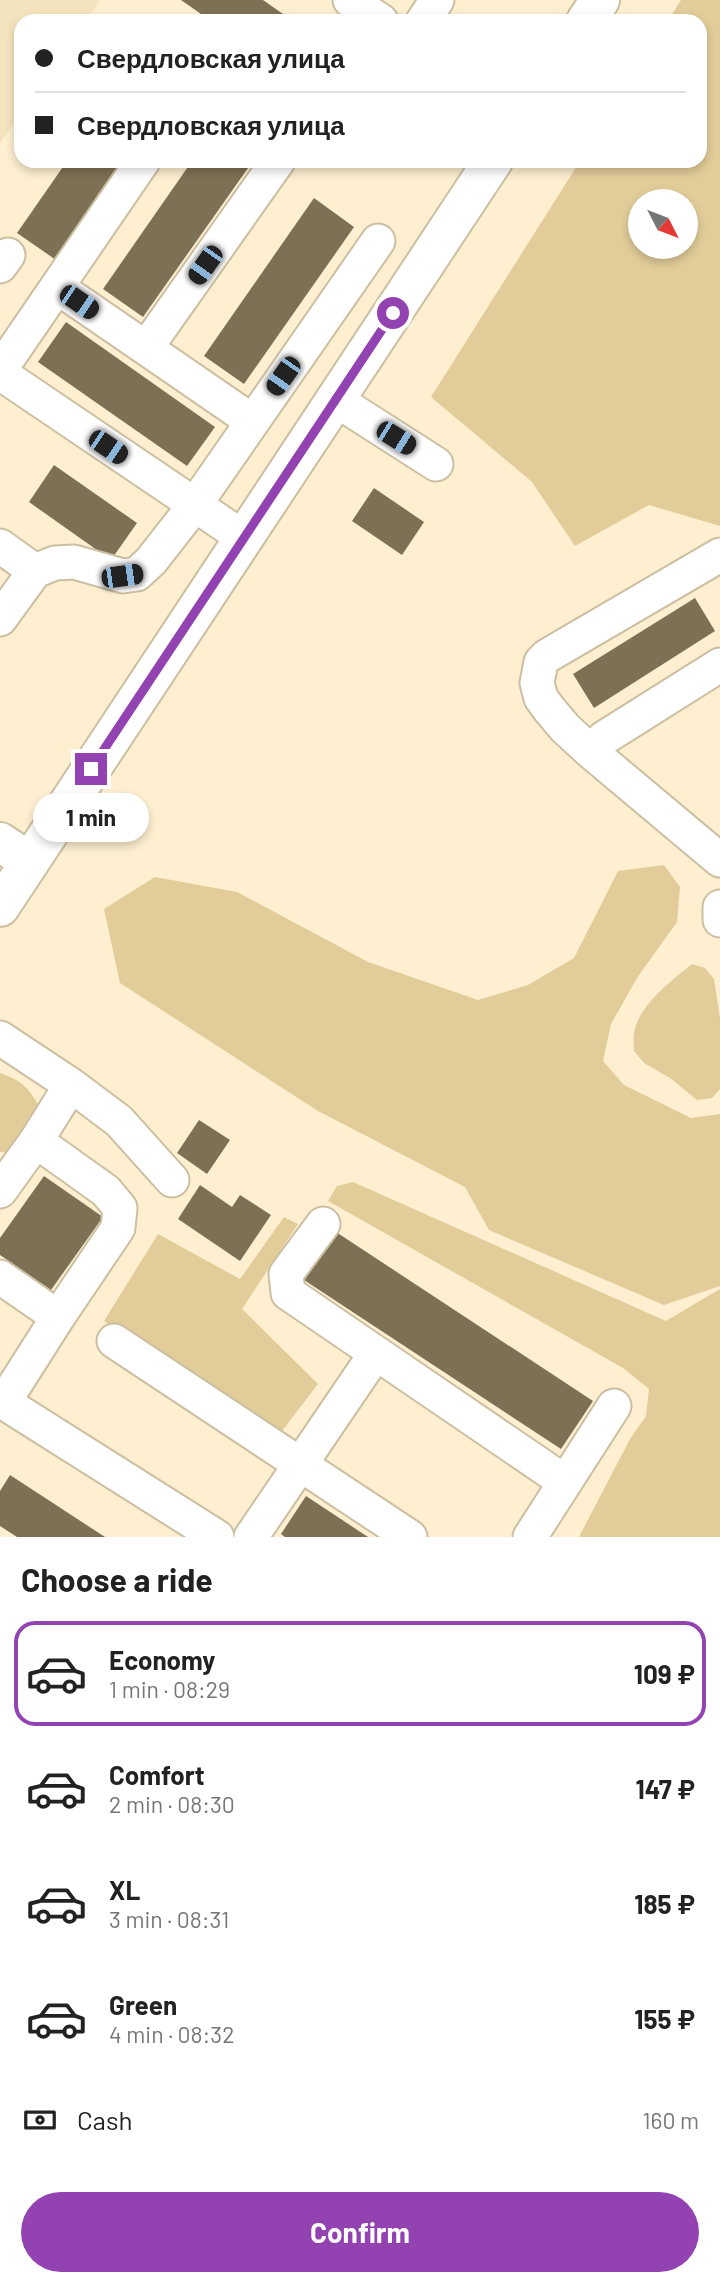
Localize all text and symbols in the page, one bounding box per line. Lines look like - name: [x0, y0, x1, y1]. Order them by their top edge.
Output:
- text: Свердловская улица: [77, 42, 345, 73]
- text: Свердловская улица: [77, 109, 345, 140]
- north arrow: [628, 189, 698, 259]
- map controls: [628, 189, 698, 259]
- car: [185, 242, 226, 288]
- car: [56, 282, 103, 322]
- route start: [377, 297, 409, 329]
- car: [263, 353, 304, 399]
- car: [373, 418, 420, 458]
- car: [85, 427, 132, 467]
- car: [100, 563, 145, 589]
- route end: [75, 753, 107, 785]
- callout: 1 min: [33, 794, 149, 842]
- text: 1 min: [66, 803, 116, 831]
- text: Choose a ride: [21, 1560, 213, 1598]
- icon: car: [25, 1642, 88, 1705]
- text: Economy: [109, 1644, 215, 1675]
- text: 109 ₽: [634, 1658, 695, 1689]
- text: 1 min · 08:29: [109, 1675, 230, 1703]
- icon: car: [25, 1757, 88, 1820]
- text: Comfort: [109, 1759, 205, 1790]
- text: 147 ₽: [636, 1773, 695, 1804]
- text: 2 min · 08:30: [109, 1790, 235, 1818]
- icon: car: [25, 1872, 88, 1935]
- text: XL: [109, 1874, 140, 1905]
- text: 185 ₽: [634, 1888, 695, 1919]
- text: 3 min · 08:31: [109, 1905, 229, 1933]
- icon: car: [25, 1987, 88, 2050]
- text: Green: [109, 1989, 177, 2020]
- text: 155 ₽: [634, 2003, 695, 2034]
- text: 4 min · 08:32: [109, 2020, 235, 2048]
- icon: cash: [21, 2101, 59, 2139]
- text: Cash: [77, 2104, 132, 2135]
- text: 160 m: [642, 2106, 699, 2134]
- button: Confirm: [21, 2192, 699, 2272]

